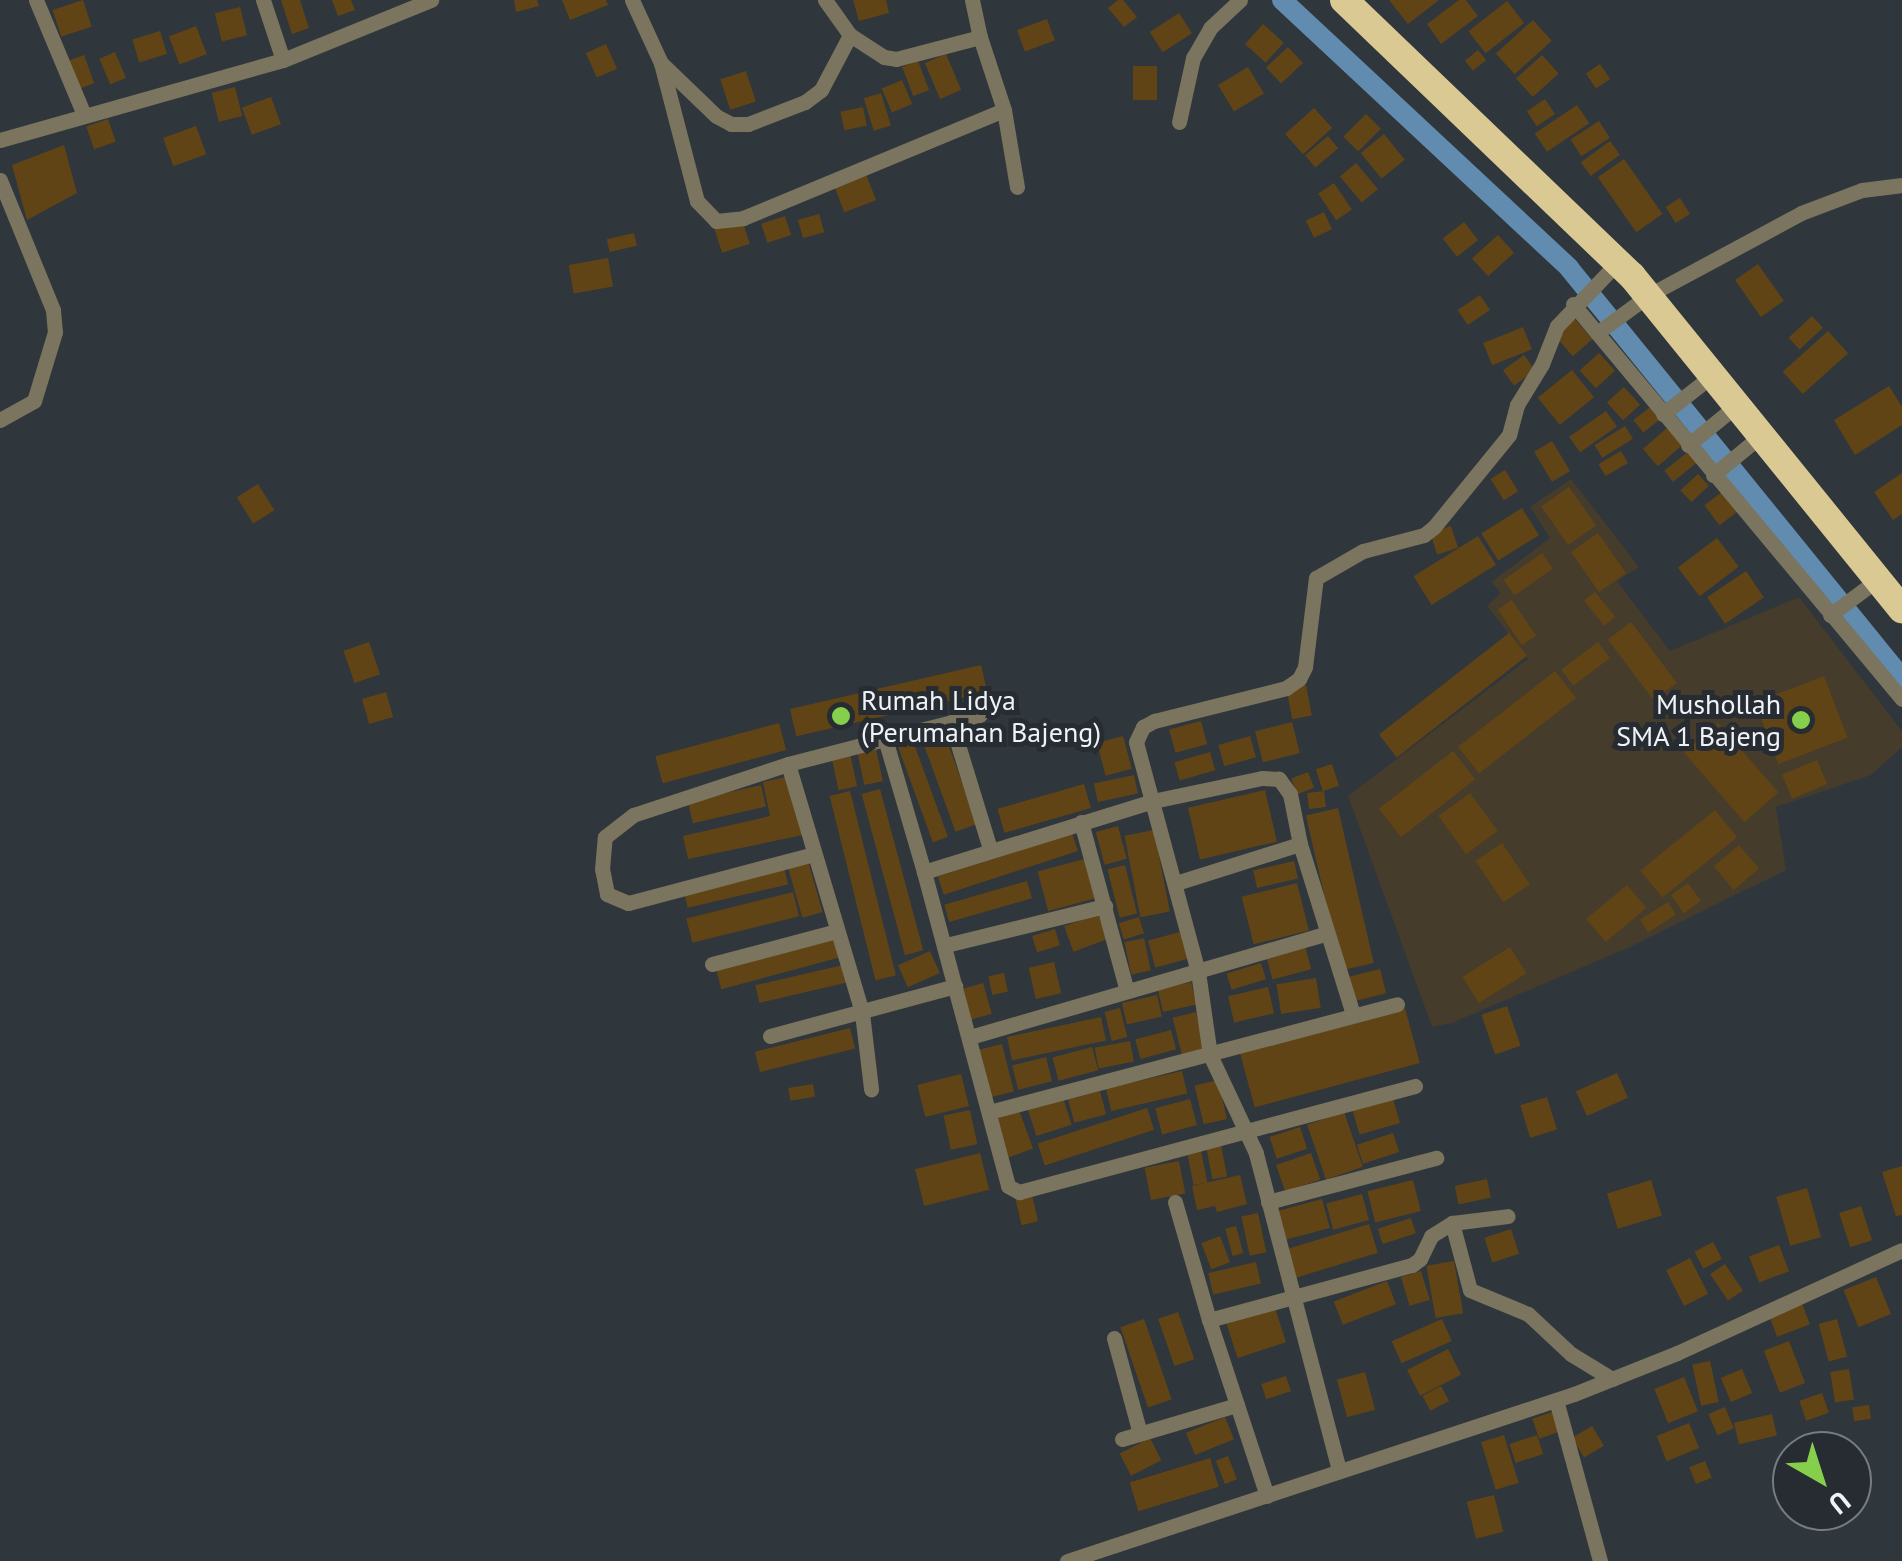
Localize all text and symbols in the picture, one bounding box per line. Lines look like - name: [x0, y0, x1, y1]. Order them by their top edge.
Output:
- place label: Rumah Lidya (Perumahan Bajeng): [861, 683, 1101, 749]
- place label: Mushollah SMA 1 Bajeng: [1615, 687, 1781, 753]
- marker: Rumah Lidya (Perumahan Bajeng): [830, 705, 852, 727]
- marker: Mushollah SMA 1 Bajeng: [1790, 709, 1812, 731]
- north arrow: [1772, 1431, 1872, 1531]
- text: U: [1821, 1483, 1858, 1523]

